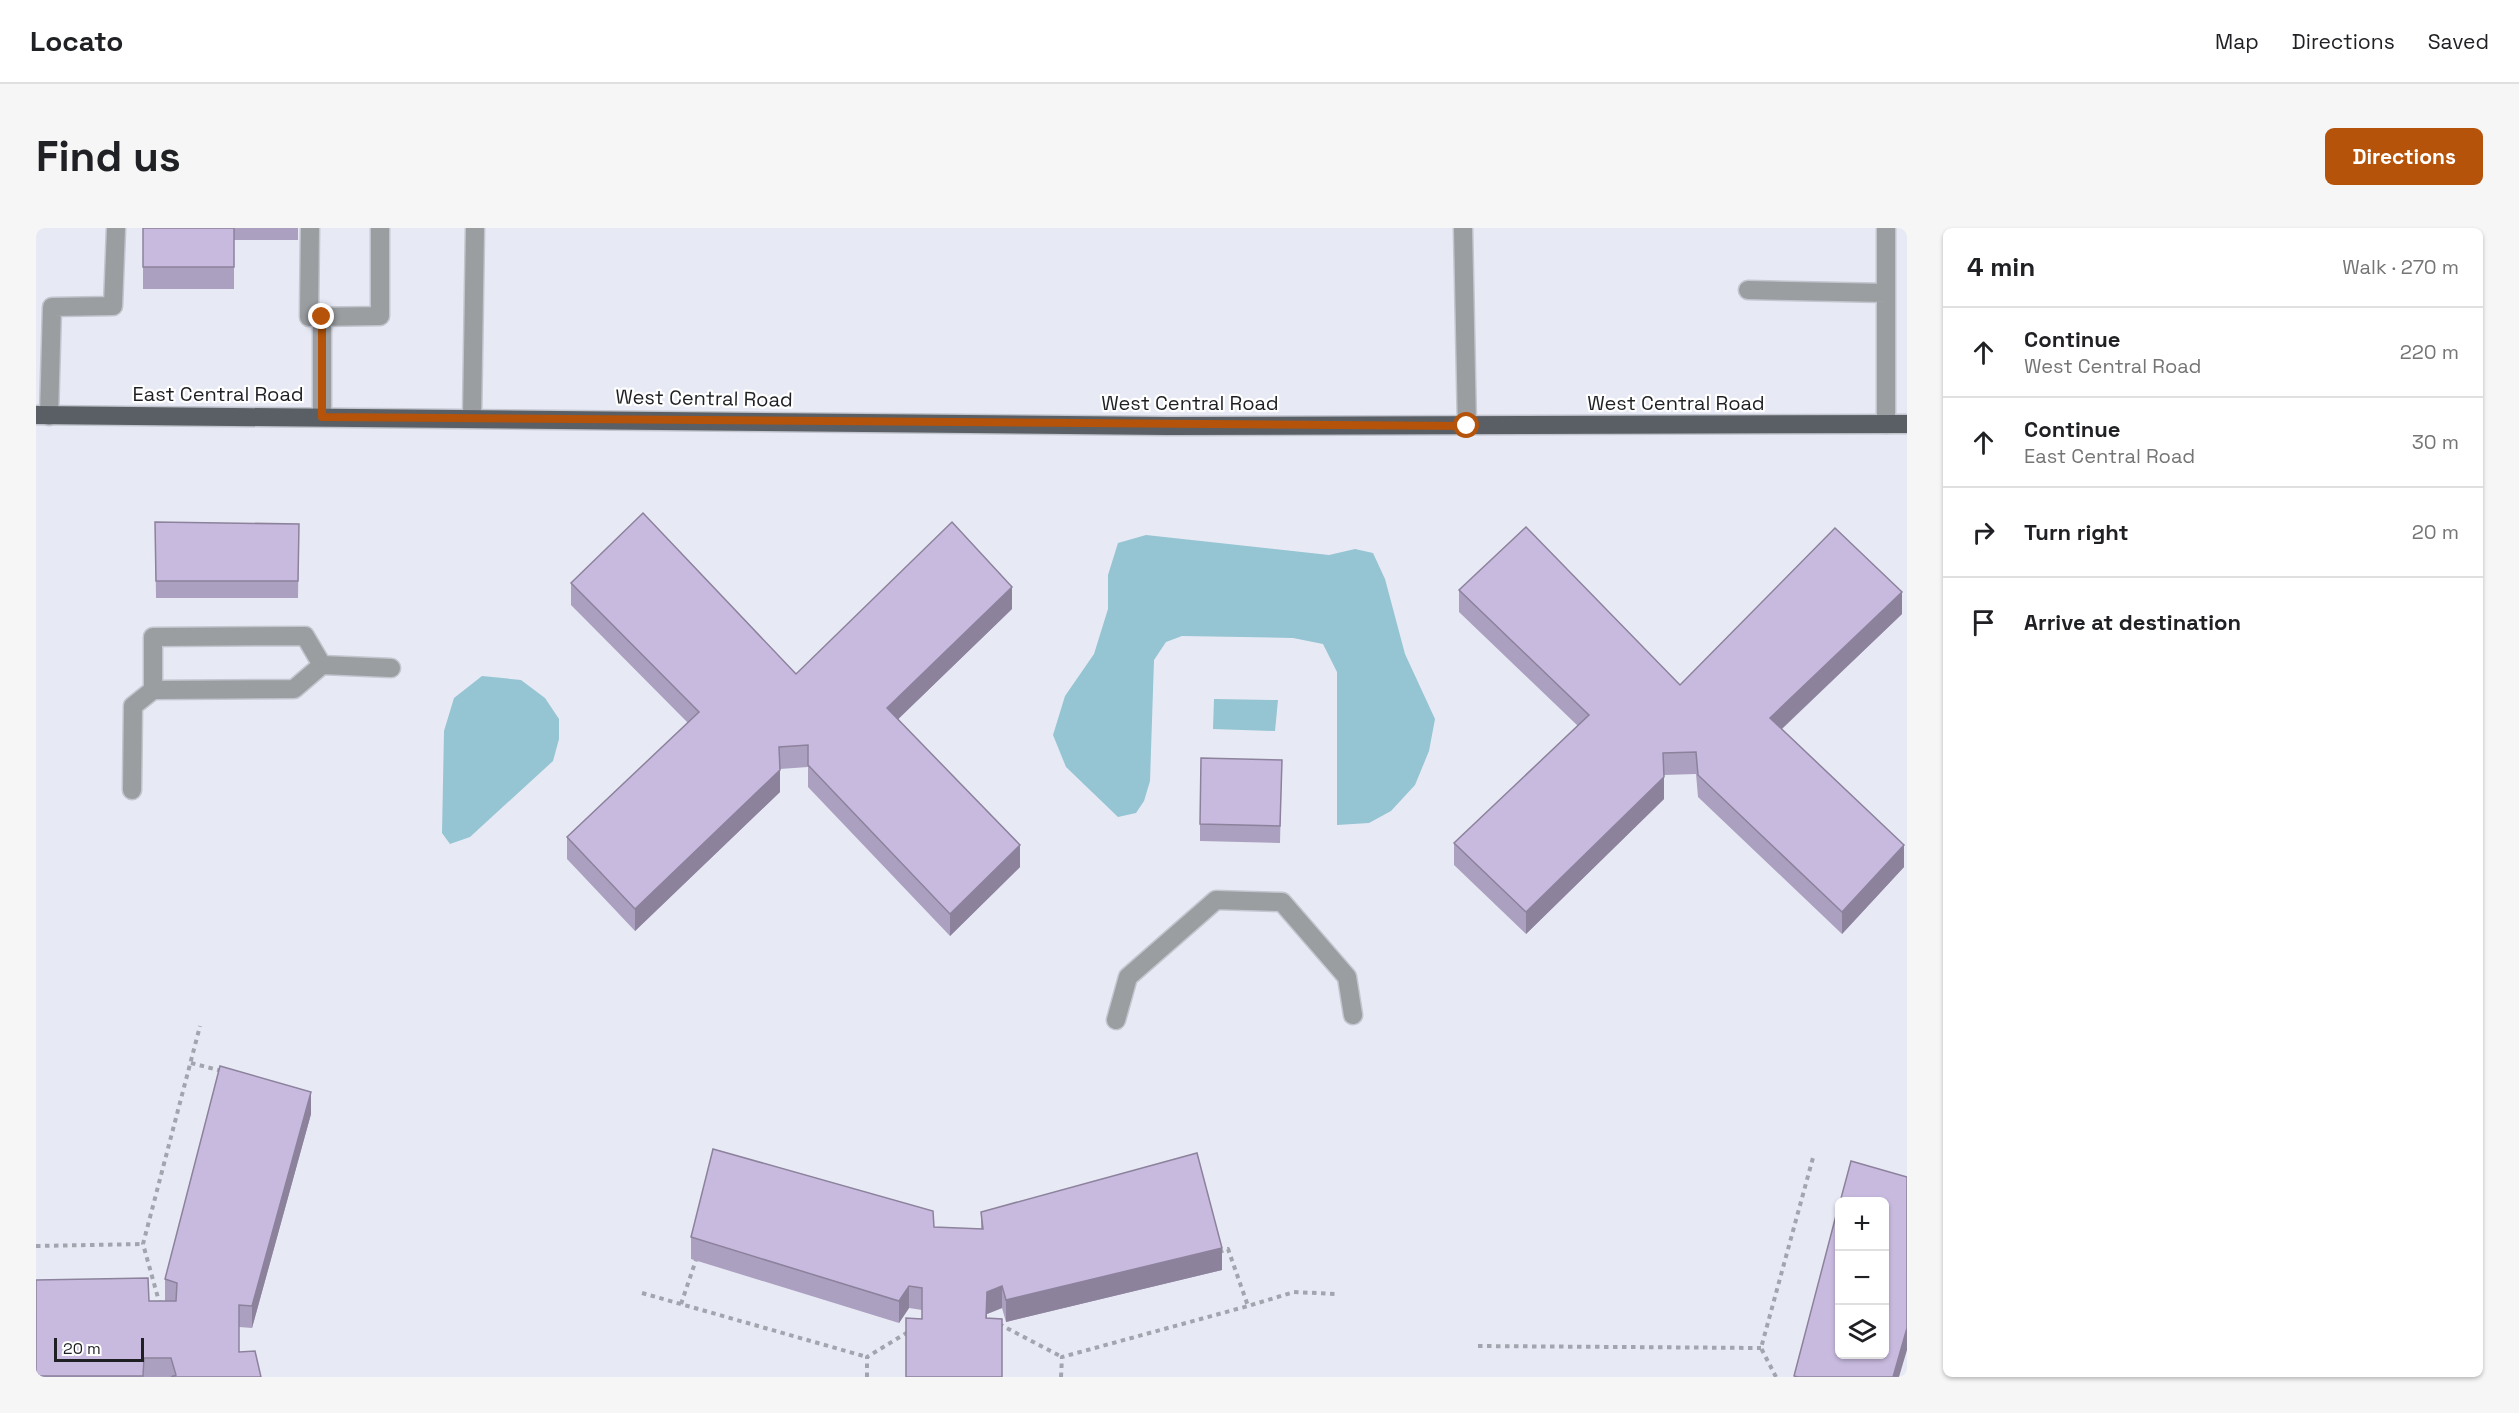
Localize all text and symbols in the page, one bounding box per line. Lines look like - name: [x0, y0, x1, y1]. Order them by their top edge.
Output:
- text: Locato: [30, 23, 123, 59]
- text: Map: [2215, 28, 2259, 55]
- text: Directions: [2292, 28, 2395, 55]
- text: Saved: [2428, 28, 2489, 55]
- button: Directions: [2325, 128, 2483, 185]
- text: Find us: [36, 130, 181, 183]
- text: 4 min: [1967, 250, 2035, 284]
- text: Walk · 270 m: [2342, 254, 2459, 280]
- route end: [308, 303, 334, 329]
- text: Continue: [2024, 325, 2120, 353]
- icon: ahead: [1967, 336, 2000, 369]
- text: 220 m: [2400, 339, 2459, 365]
- text: West Central Road: [2024, 353, 2201, 379]
- street label: East Central Road: [132, 381, 304, 407]
- street label: West Central Road: [615, 383, 793, 413]
- street label: West Central Road: [1101, 390, 1279, 416]
- street label: West Central Road: [1587, 390, 1765, 416]
- route start: [1453, 412, 1479, 438]
- text: Continue: [2024, 415, 2120, 443]
- icon: ahead: [1967, 426, 2000, 459]
- text: 30 m: [2412, 429, 2459, 455]
- text: East Central Road: [2024, 443, 2195, 469]
- icon: right: [1967, 516, 2000, 549]
- text: Turn right: [2024, 518, 2129, 546]
- text: 20 m: [2412, 519, 2459, 545]
- icon: arrive: [1967, 606, 2000, 639]
- text: Arrive at destination: [2024, 608, 2241, 636]
- map controls: [1835, 1197, 1889, 1359]
- button: +: [1835, 1197, 1889, 1251]
- button: −: [1835, 1251, 1889, 1305]
- button: layers: [1835, 1305, 1889, 1359]
- scale bar: [54, 1335, 144, 1362]
- text: 20 m: [63, 1338, 101, 1359]

